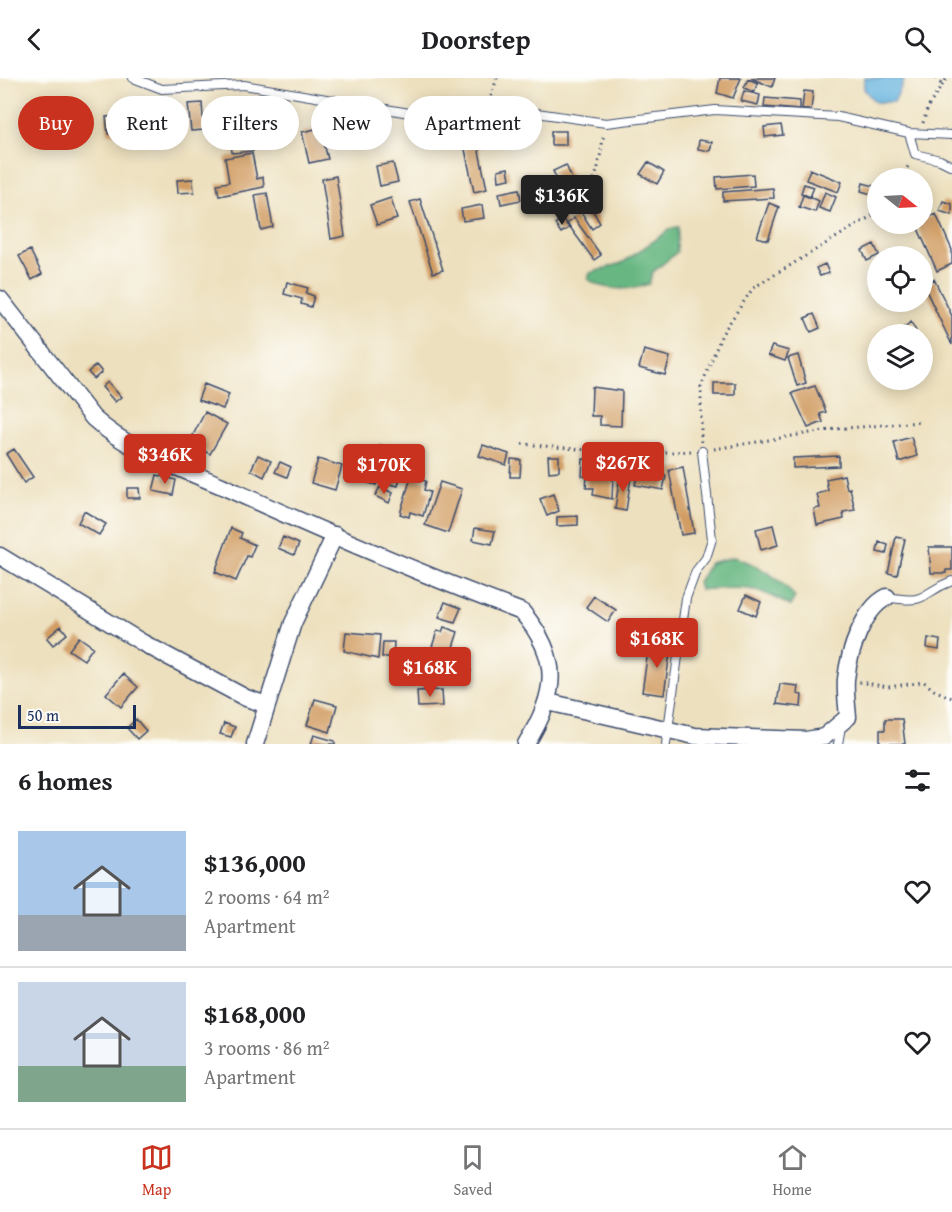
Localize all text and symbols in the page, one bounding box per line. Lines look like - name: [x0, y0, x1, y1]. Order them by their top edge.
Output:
- text: Doorstep: [421, 19, 531, 59]
- icon: back: [18, 23, 51, 56]
- icon: search: [901, 23, 934, 56]
- chip: Buy: [18, 96, 94, 150]
- chip: Rent: [106, 96, 189, 150]
- chip: Filters: [201, 96, 299, 150]
- chip: New: [311, 96, 392, 150]
- chip: Apartment: [404, 96, 542, 150]
- north arrow: [867, 168, 933, 234]
- map controls: [867, 168, 933, 390]
- pin: $136K: [520, 175, 604, 226]
- text: $136K: [535, 180, 589, 209]
- button: locate: [867, 246, 933, 312]
- button: layers: [867, 324, 933, 390]
- pin: $346K: [123, 434, 207, 485]
- text: $346K: [138, 439, 192, 468]
- pin: $267K: [581, 442, 665, 493]
- pin: $170K: [342, 444, 426, 495]
- text: $267K: [596, 447, 650, 476]
- text: $170K: [357, 449, 411, 478]
- pin: $168K: [615, 618, 699, 669]
- text: $168K: [630, 623, 684, 652]
- pin: $168K: [388, 647, 472, 698]
- text: $168K: [403, 652, 457, 681]
- scale bar: [18, 702, 136, 730]
- text: 50 m: [27, 703, 59, 727]
- text: 6 homes: [18, 761, 113, 800]
- icon: filters: [901, 764, 934, 797]
- text: $136,000: [204, 843, 306, 882]
- icon: home: [66, 855, 138, 927]
- icon: heart: [901, 875, 934, 908]
- text: 2 rooms · 64 m²: [204, 882, 330, 911]
- text: Apartment: [204, 911, 296, 940]
- text: $168,000: [204, 994, 306, 1033]
- icon: home: [66, 1006, 138, 1078]
- icon: heart: [901, 1026, 934, 1059]
- text: 3 rooms · 86 m²: [204, 1033, 330, 1062]
- text: Apartment: [204, 1062, 296, 1091]
- tab: Map: [140, 1141, 173, 1201]
- tab: Saved: [453, 1141, 492, 1201]
- tab: Home: [772, 1141, 812, 1201]

